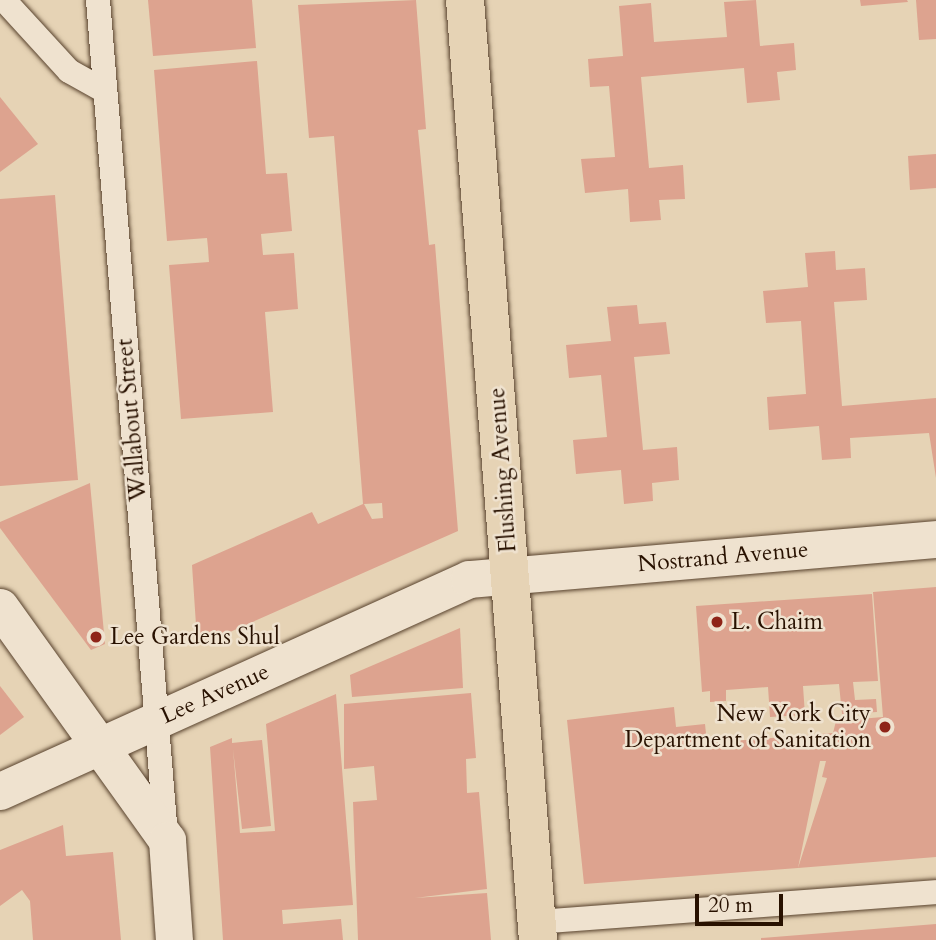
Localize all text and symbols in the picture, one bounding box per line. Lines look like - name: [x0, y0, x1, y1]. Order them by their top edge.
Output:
- street label: Wallabout Street: [111, 338, 153, 502]
- street label: Flushing Avenue: [483, 387, 523, 553]
- street label: Nostrand Avenue: [636, 536, 810, 578]
- place label: L. Chaim: [731, 608, 823, 636]
- marker: L. Chaim: [709, 614, 725, 630]
- place label: Lee Gardens Shul: [110, 623, 280, 651]
- marker: Lee Gardens Shul: [88, 629, 104, 645]
- street label: Lee Avenue: [157, 658, 273, 730]
- place label: New York City Department of Sanitation: [625, 700, 871, 754]
- marker: New York City Department of Sanitation: [877, 719, 893, 735]
- scale bar: [698, 880, 786, 924]
- text: 20 m: [708, 891, 753, 920]

